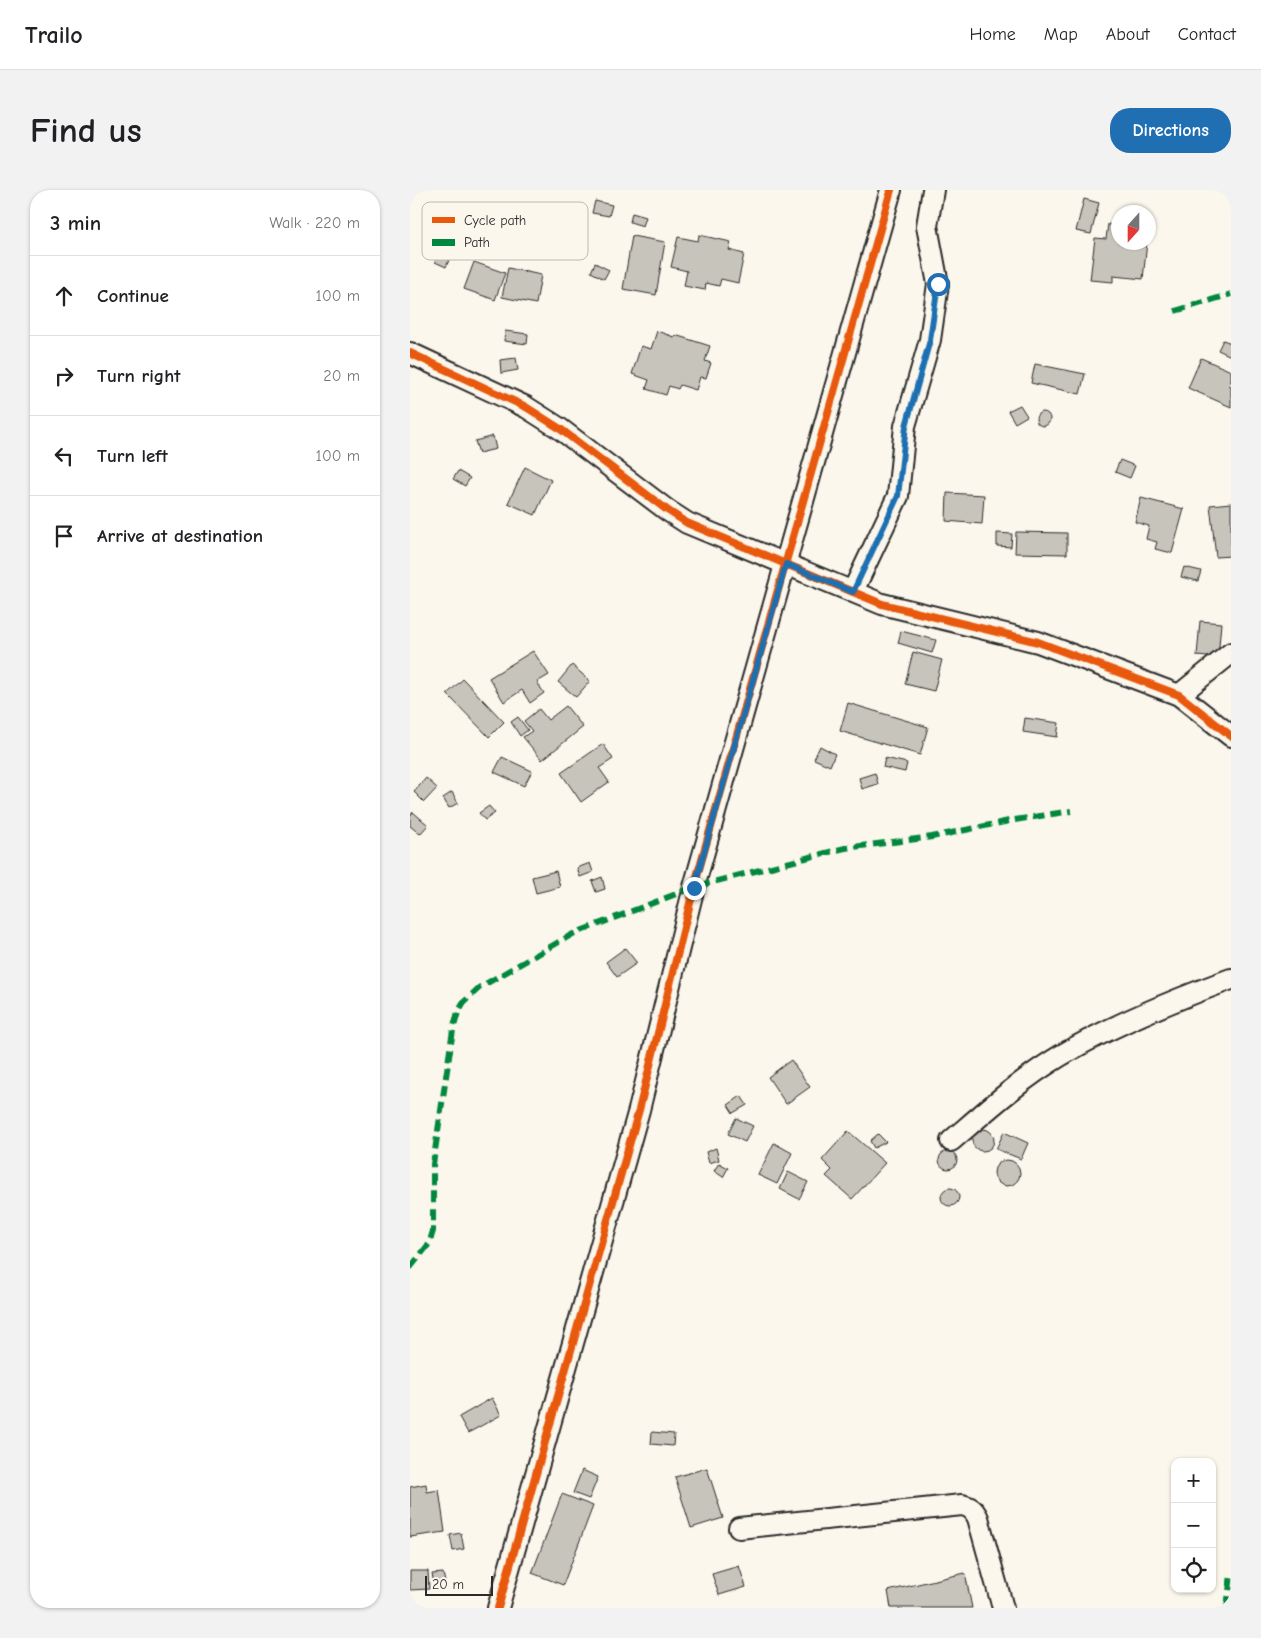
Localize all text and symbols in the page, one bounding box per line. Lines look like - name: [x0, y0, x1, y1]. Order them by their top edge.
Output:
- text: Trailo: [25, 21, 83, 49]
- text: Home: [969, 24, 1016, 45]
- text: Map: [1044, 24, 1078, 45]
- text: About: [1106, 24, 1150, 45]
- text: Contact: [1178, 24, 1236, 45]
- button: Directions: [1110, 108, 1231, 153]
- text: Find us: [30, 110, 142, 151]
- legend: [422, 202, 588, 260]
- north arrow: [1111, 205, 1156, 250]
- text: 3 min: [50, 211, 101, 235]
- text: Cycle path: [464, 212, 526, 229]
- text: Walk · 220 m: [269, 214, 360, 232]
- text: Path: [464, 234, 490, 251]
- route start: [927, 273, 950, 296]
- icon: ahead: [50, 282, 78, 310]
- text: Continue: [97, 285, 169, 307]
- text: 100 m: [316, 287, 360, 305]
- icon: right: [50, 362, 78, 390]
- text: Turn right: [97, 365, 181, 387]
- text: 20 m: [323, 367, 360, 385]
- icon: left: [50, 442, 78, 470]
- text: Turn left: [97, 445, 168, 467]
- text: 100 m: [316, 447, 360, 465]
- icon: arrive: [50, 522, 78, 550]
- text: Arrive at destination: [97, 525, 263, 547]
- route end: [683, 877, 706, 900]
- map controls: [1171, 1458, 1216, 1593]
- button: +: [1171, 1458, 1216, 1503]
- button: −: [1171, 1503, 1216, 1548]
- button: locate: [1171, 1548, 1216, 1593]
- scale bar: [425, 1573, 492, 1596]
- text: 20 m: [432, 1576, 464, 1593]

